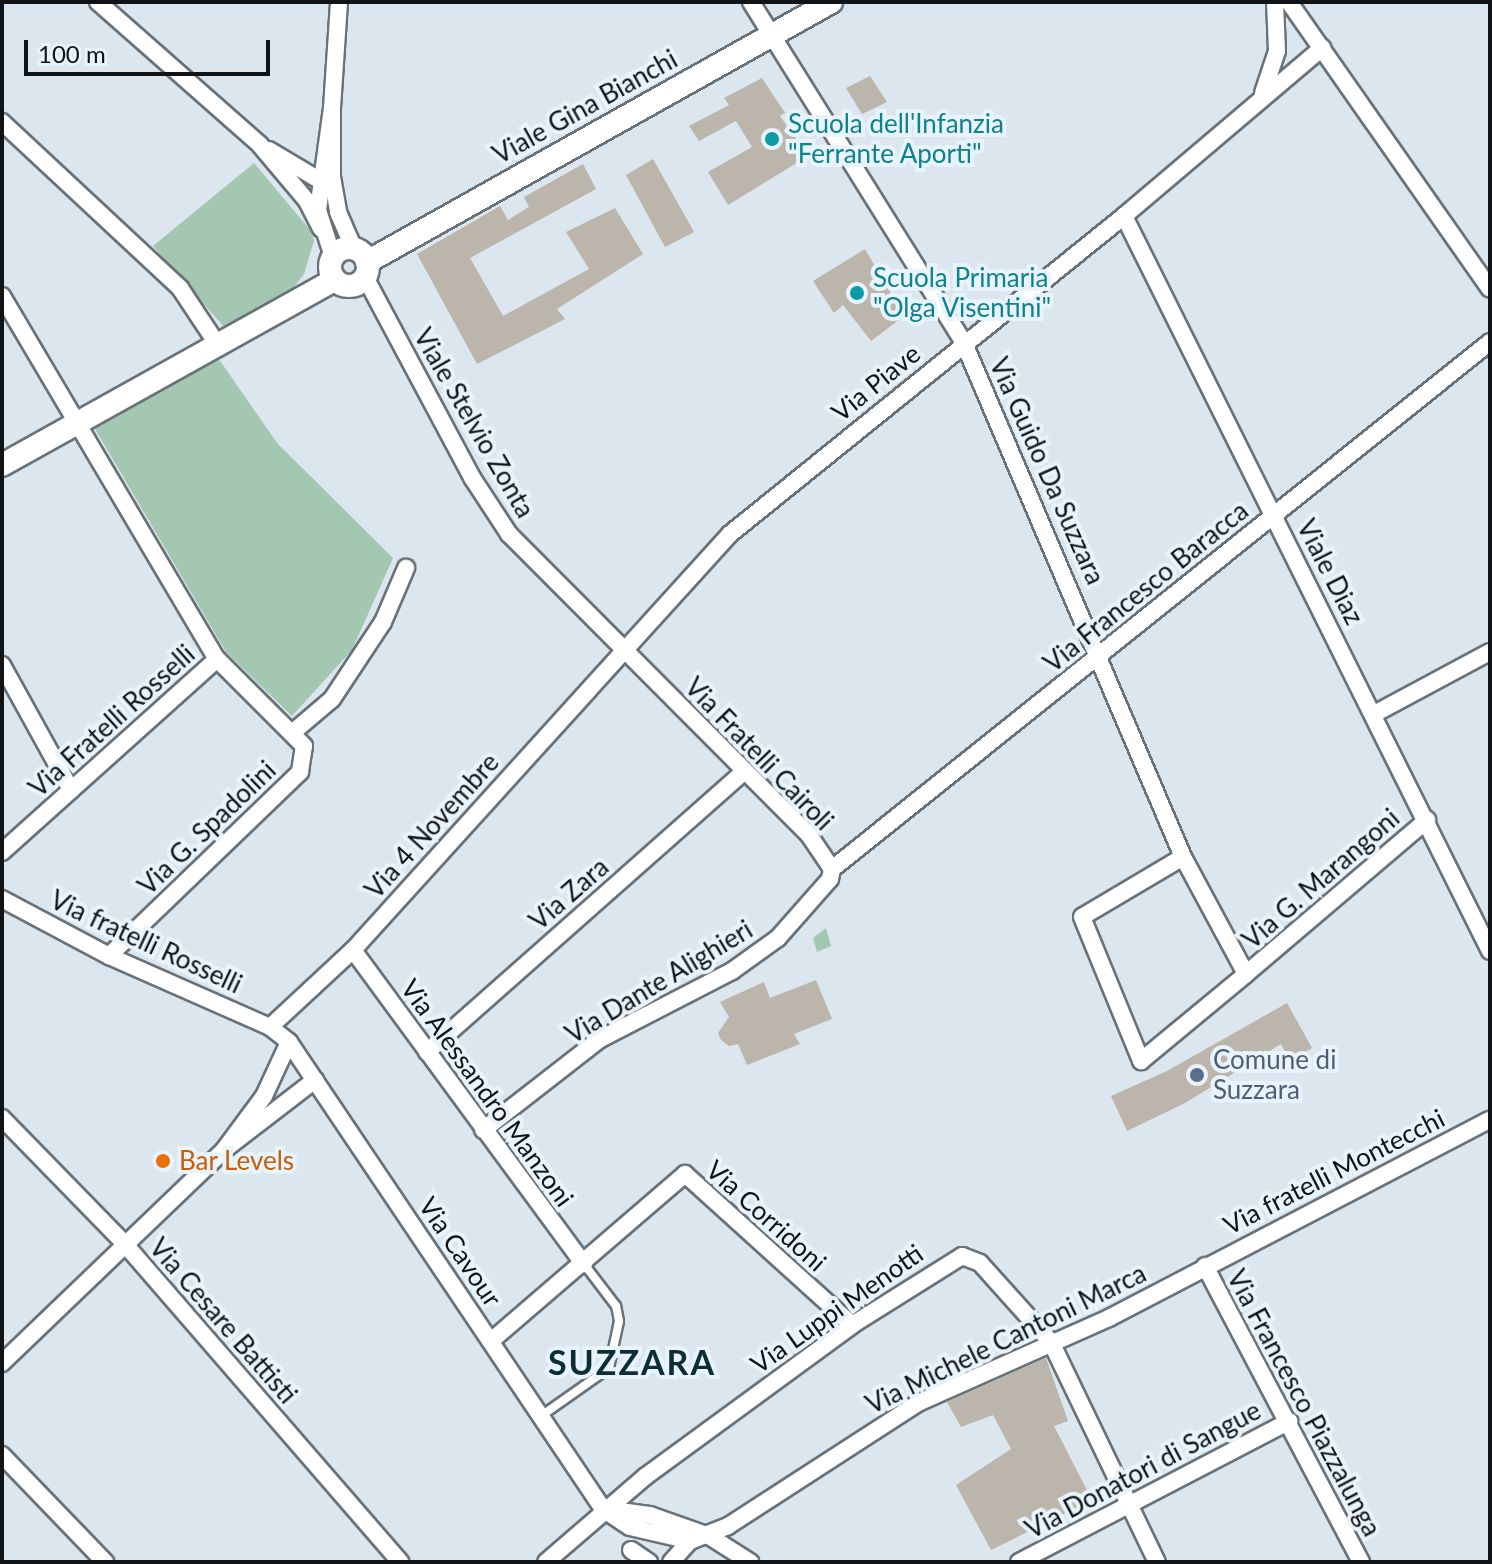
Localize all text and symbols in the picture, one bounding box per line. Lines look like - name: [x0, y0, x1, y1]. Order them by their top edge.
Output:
- scale bar: [28, 24, 274, 74]
- text: 100 m: [38, 39, 106, 68]
- street label: Viale Gina Bianchi: [487, 43, 683, 171]
- place label: Scuola dell'Infanzia "Ferrante Aporti": [788, 108, 1004, 170]
- marker: Scuola dell'Infanzia "Ferrante Aporti": [763, 130, 781, 148]
- place label: Scuola Primaria "Olga Visentini": [873, 262, 1052, 324]
- marker: Scuola Primaria "Olga Visentini": [848, 284, 866, 302]
- street label: Viale Stelvio Zonta: [407, 323, 541, 523]
- street label: Via Piave: [826, 338, 926, 428]
- street label: Via Guido Da Suzzara: [983, 353, 1111, 589]
- street label: Via Francesco Baracca: [1038, 495, 1254, 679]
- street label: Viale Diaz: [1290, 514, 1370, 630]
- street label: Via Fratelli Rosselli: [23, 638, 201, 804]
- street label: Via Fratelli Cairoli: [678, 671, 840, 837]
- street label: Via 4 Novembre: [359, 747, 505, 905]
- street label: Via G. Spadolini: [132, 755, 282, 901]
- street label: Via G. Marangoni: [1236, 802, 1406, 956]
- street label: Via Zara: [523, 851, 615, 937]
- street label: Via fratelli Rosselli: [45, 884, 247, 1000]
- street label: Via Dante Alighieri: [560, 914, 758, 1050]
- street label: Via Alessandro Manzoni: [394, 973, 580, 1213]
- place label: Comune di Suzzara: [1213, 1044, 1336, 1106]
- marker: Comune di Suzzara: [1188, 1066, 1206, 1084]
- street label: Via fratelli Montecchi: [1218, 1103, 1450, 1241]
- place label: Bar Levels: [179, 1145, 295, 1177]
- marker: Bar Levels: [154, 1152, 172, 1170]
- street label: Via Corridoni: [700, 1154, 832, 1278]
- street label: Via Cavour: [412, 1191, 508, 1313]
- street label: Via Cesare Battisti: [143, 1232, 303, 1410]
- street label: Via Luppi Menotti: [745, 1238, 929, 1380]
- street label: Via Michele Cantoni Marca: [861, 1258, 1151, 1420]
- street label: Via Francesco Piazzalunga: [1220, 1264, 1388, 1542]
- district label: SUZZARA: [548, 1342, 716, 1382]
- street label: Via Donatori di Sangue: [1020, 1395, 1266, 1545]

